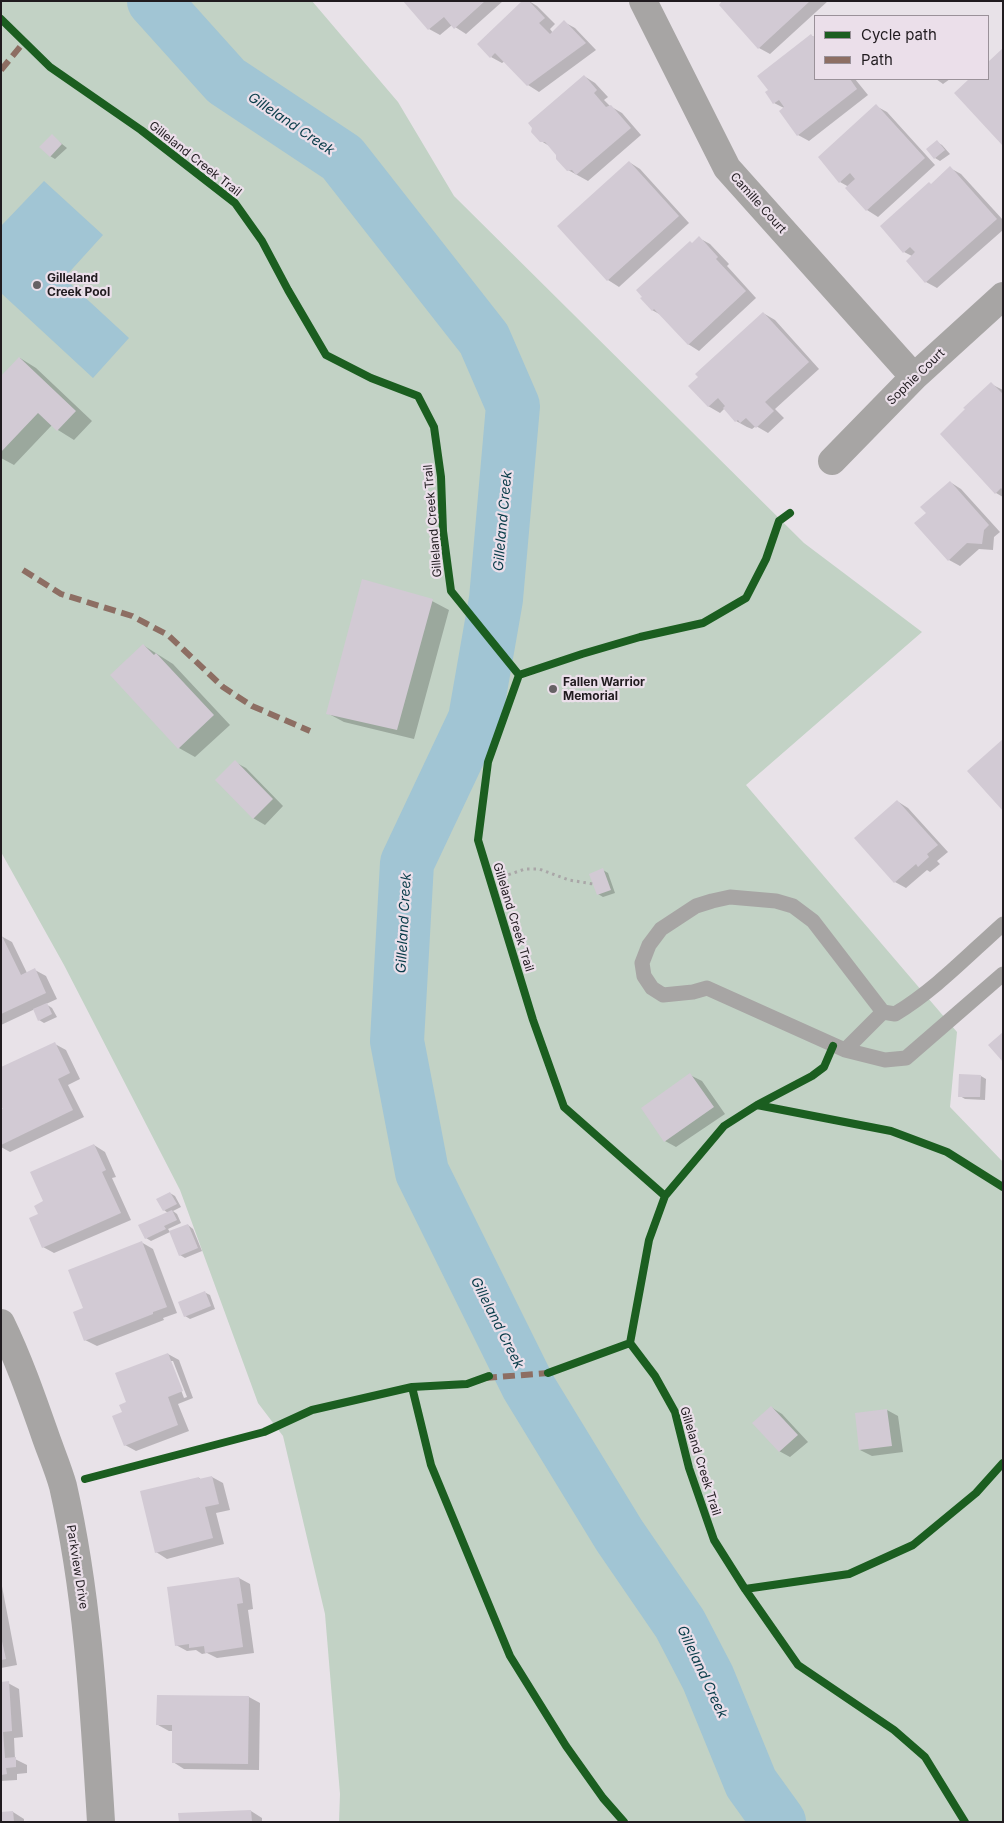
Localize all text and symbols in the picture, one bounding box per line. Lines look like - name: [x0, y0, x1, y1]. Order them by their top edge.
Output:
- legend: [814, 15, 989, 80]
- text: Cycle path: [861, 25, 937, 44]
- text: Path: [861, 50, 893, 69]
- water label: Gilleland Creek: [245, 89, 337, 159]
- street label: Gilleland Creek Trail: [146, 118, 244, 200]
- street label: Camille Court: [727, 170, 789, 236]
- place label: Gilleland Creek Pool: [47, 271, 110, 299]
- marker: Gilleland Creek Pool: [31, 279, 43, 291]
- street label: Sophie Court: [884, 346, 948, 408]
- street label: Gilleland Creek Trail: [421, 464, 445, 578]
- water label: Gilleland Creek: [490, 470, 516, 572]
- place label: Fallen Warrior Memorial: [563, 675, 645, 703]
- marker: Fallen Warrior Memorial: [547, 683, 559, 695]
- street label: Gilleland Creek Trail: [490, 861, 536, 973]
- water label: Gilleland Creek: [393, 872, 415, 974]
- water label: Gilleland Creek: [467, 1274, 527, 1372]
- street label: Gilleland Creek Trail: [677, 1405, 723, 1517]
- street label: Parkview Drive: [63, 1524, 91, 1610]
- water label: Gilleland Creek: [673, 1623, 731, 1721]

